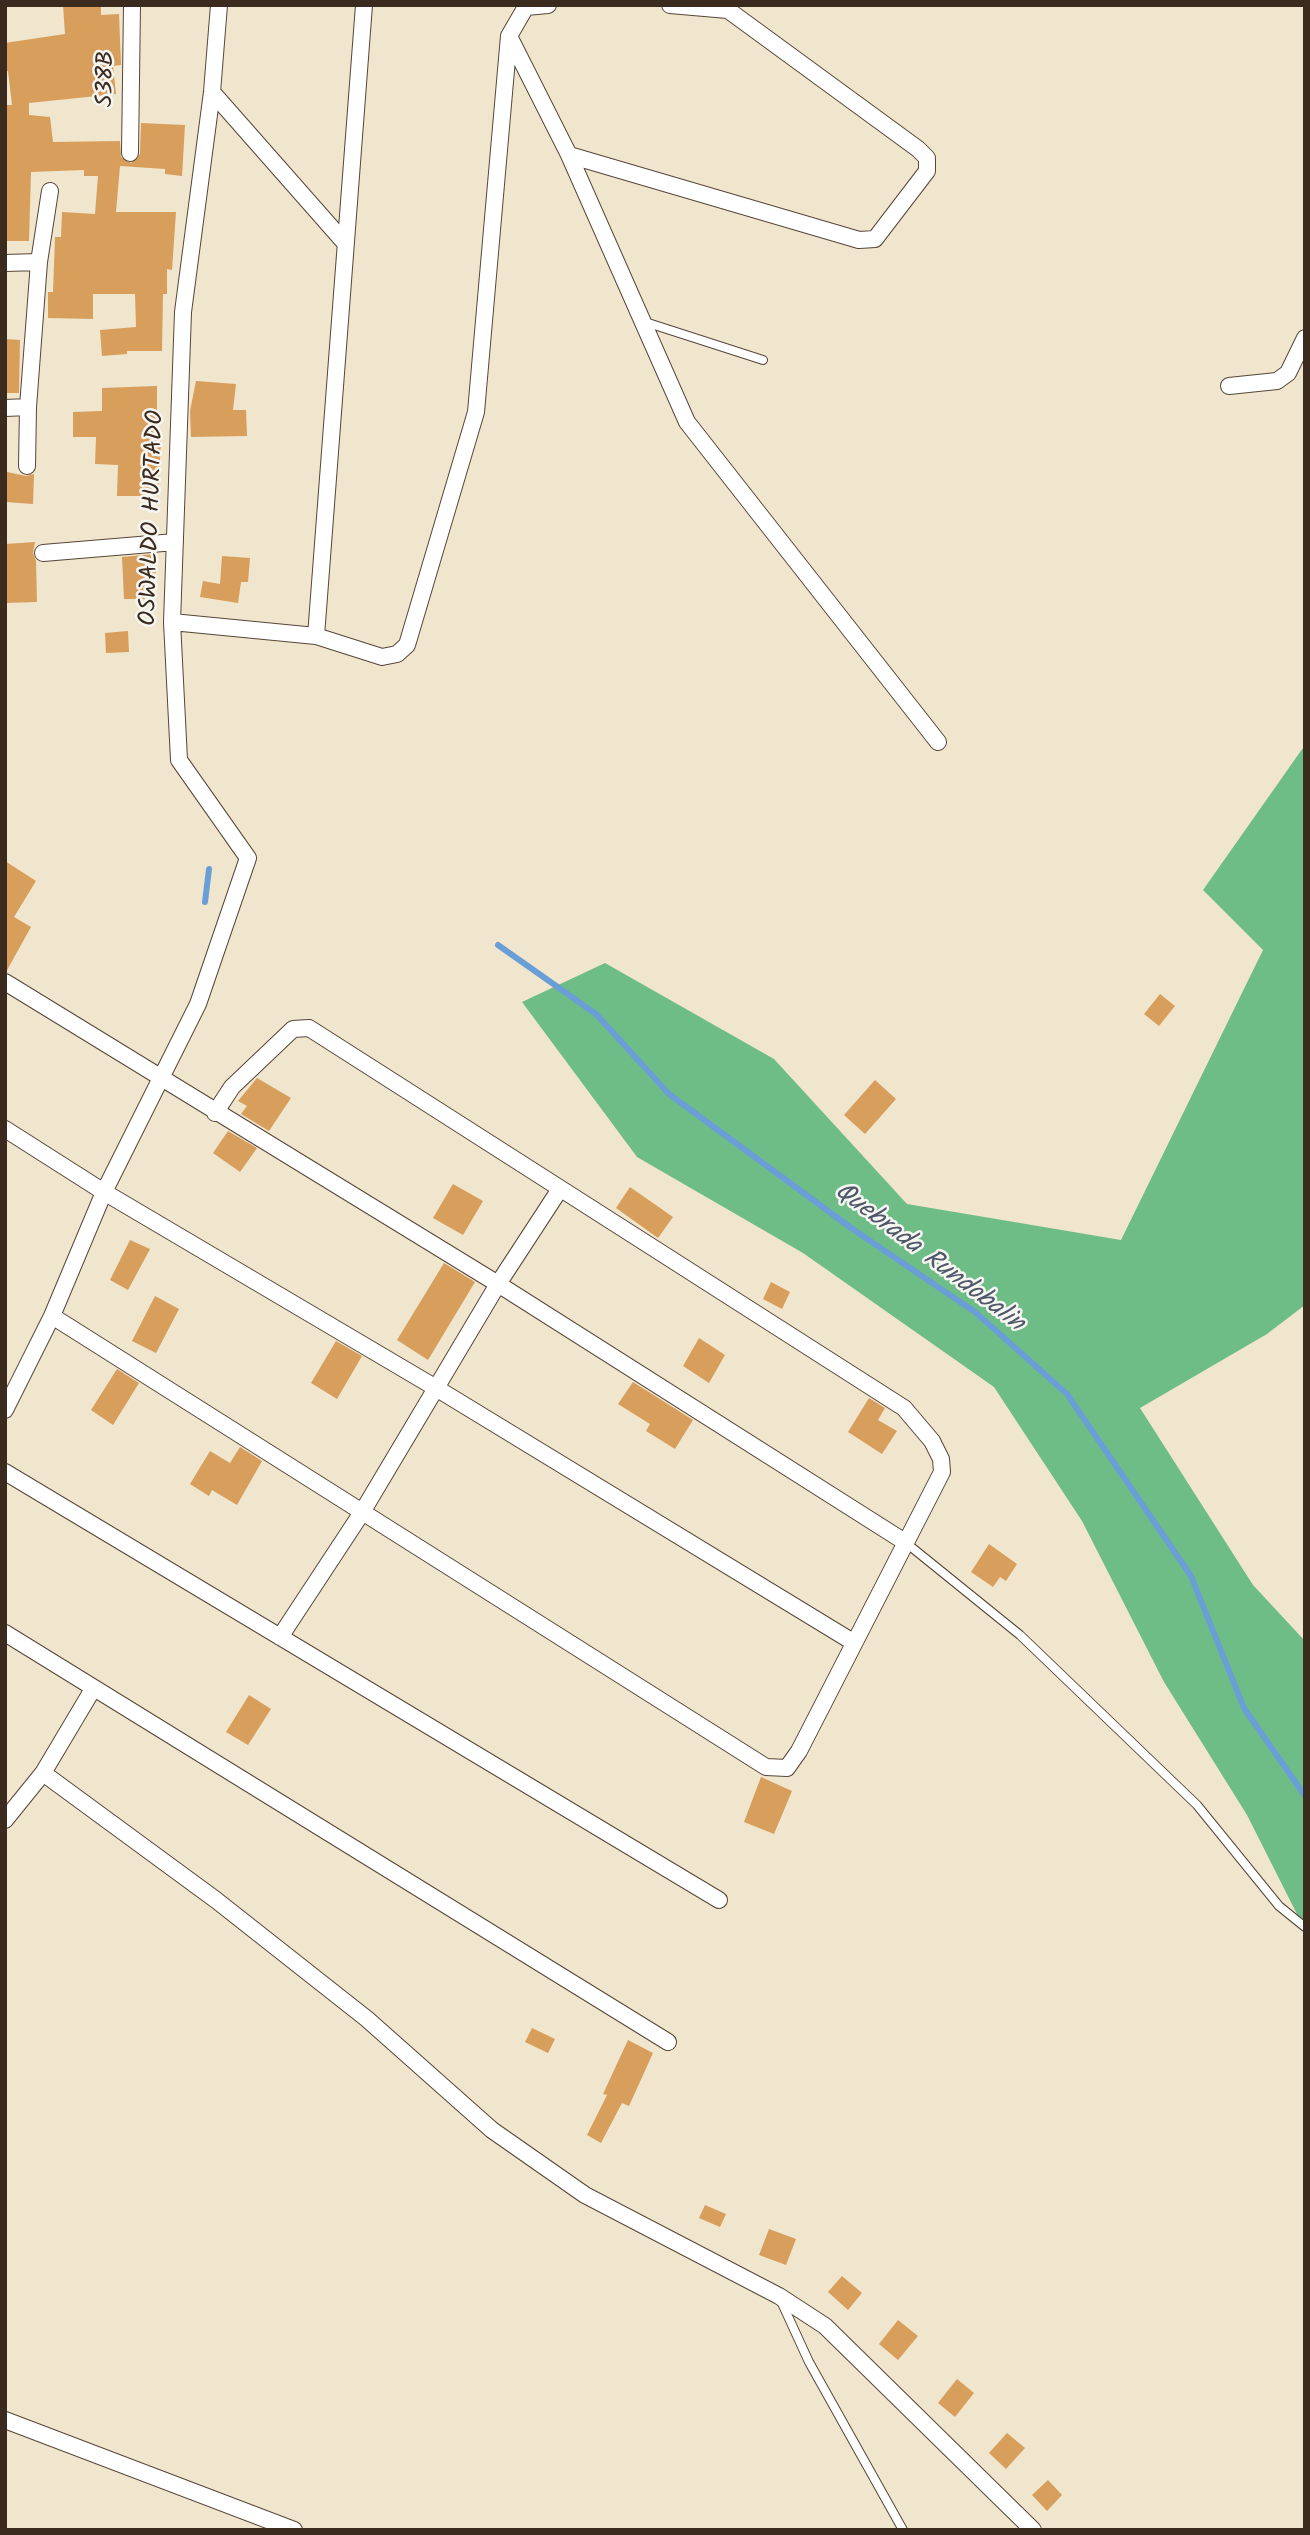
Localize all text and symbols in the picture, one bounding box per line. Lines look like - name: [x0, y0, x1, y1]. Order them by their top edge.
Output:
- street label: S38B: [93, 51, 123, 107]
- street label: OSWALDO HURTADO: [136, 410, 172, 626]
- water label: Quebrada Rundobalin: [827, 1177, 1029, 1341]

